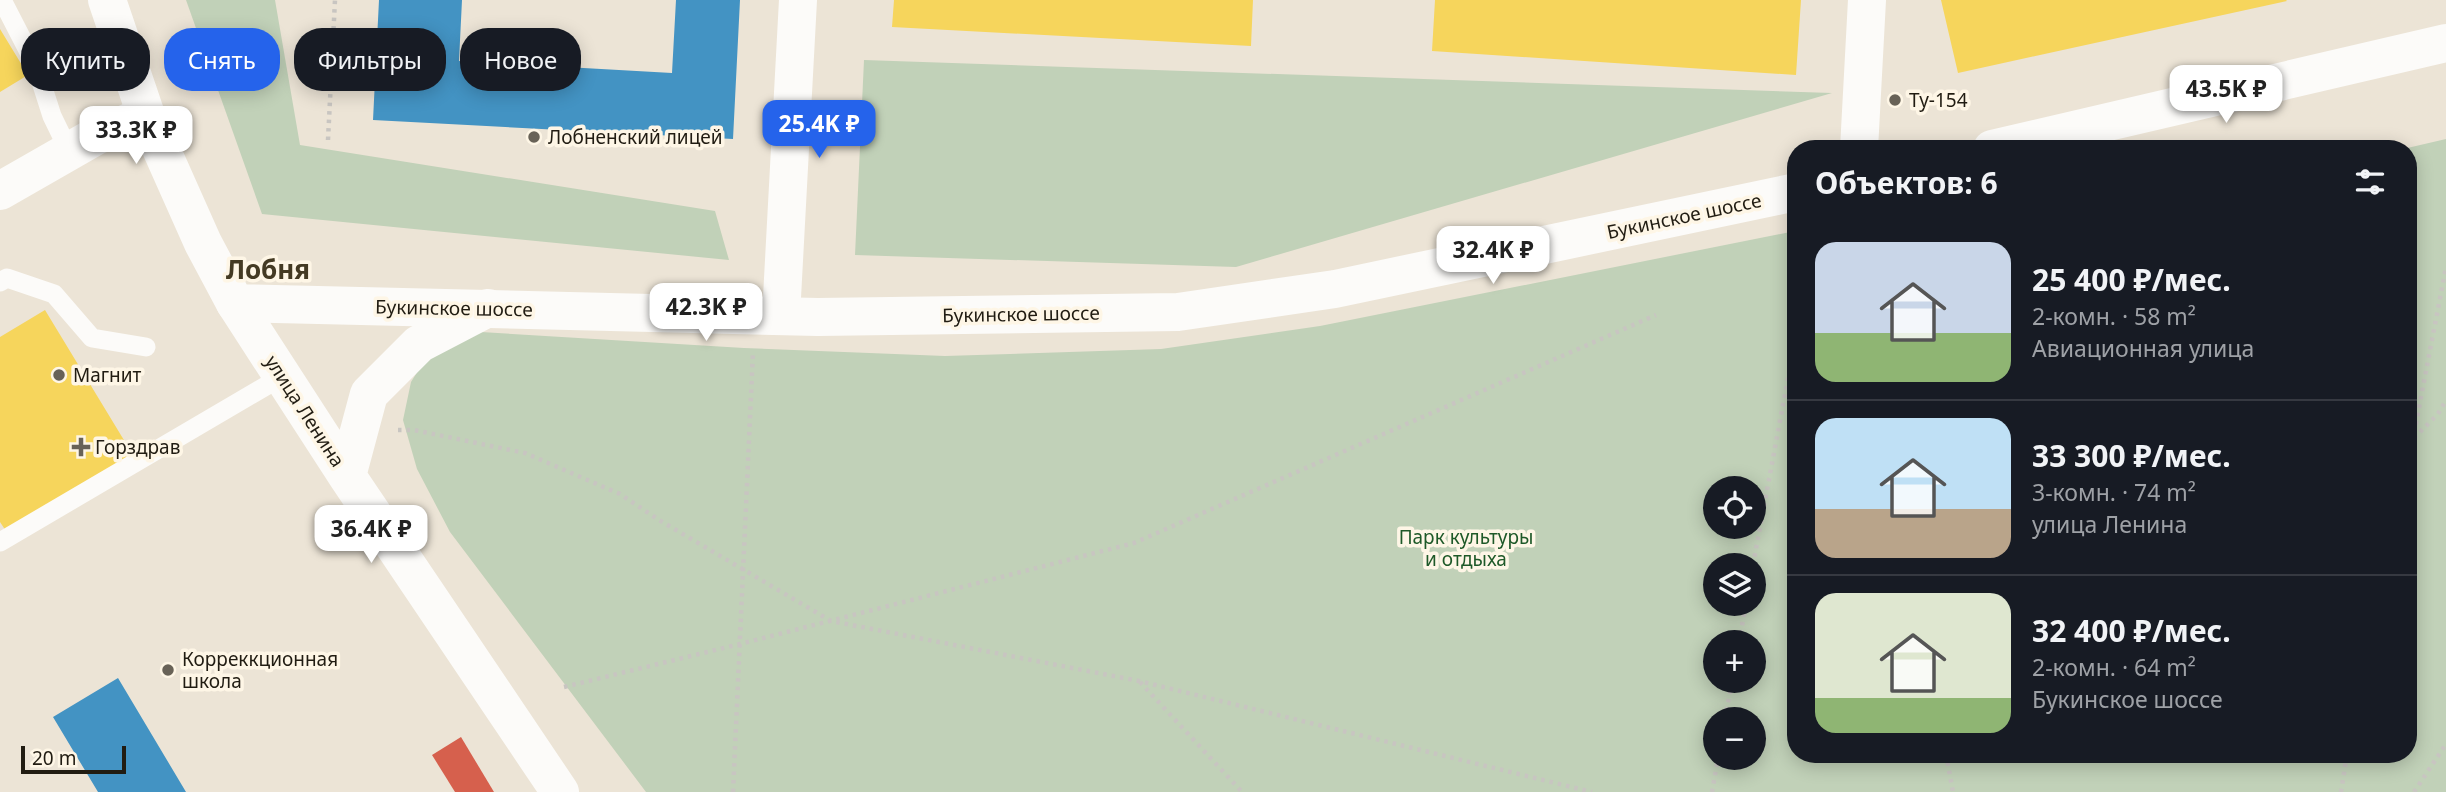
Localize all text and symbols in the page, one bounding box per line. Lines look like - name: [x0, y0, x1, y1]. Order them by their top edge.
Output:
- chip: Купить: [21, 28, 150, 91]
- chip: Снять: [164, 28, 280, 91]
- chip: Фильтры: [294, 28, 446, 91]
- chip: Новое: [460, 28, 581, 91]
- pin: 43.5K ₽: [2161, 66, 2291, 125]
- text: 43.5K ₽: [2186, 72, 2266, 104]
- place label: Ту-154: [1909, 87, 1968, 113]
- marker: Ту-154: [1887, 92, 1903, 108]
- pin: 25.4K ₽: [754, 100, 884, 160]
- pin: 33.3K ₽: [71, 106, 201, 166]
- text: 25.4K ₽: [779, 107, 859, 139]
- text: 33.3K ₽: [96, 113, 176, 145]
- place label: Лобненский лицей: [548, 124, 723, 150]
- marker: Лобненский лицей: [526, 129, 542, 145]
- text: Объектов: 6: [1815, 162, 1998, 203]
- icon: filters: [2351, 163, 2389, 201]
- street label: Букинское шоссе: [1604, 187, 1764, 245]
- pin: 32.4K ₽: [1428, 226, 1558, 286]
- text: 32.4K ₽: [1453, 233, 1533, 265]
- district label: Лобня: [226, 251, 310, 287]
- text: 25 400 ₽/мес.: [2032, 259, 2231, 300]
- icon: home: [1871, 270, 1955, 354]
- pin: 42.3K ₽: [641, 284, 771, 343]
- text: 42.3K ₽: [666, 290, 746, 322]
- street label: Букинское шоссе: [375, 294, 533, 322]
- street label: Букинское шоссе: [942, 300, 1100, 328]
- text: 2-комн. · 58 m²: [2032, 300, 2196, 332]
- text: Авиационная улица: [2032, 332, 2254, 364]
- street label: улица Ленина: [259, 350, 351, 472]
- place label: Магнит: [73, 362, 142, 388]
- marker: Магнит: [51, 367, 67, 383]
- place label: Горздрав: [95, 434, 180, 460]
- text: 33 300 ₽/мес.: [2032, 435, 2231, 476]
- marker: Горздрав: [73, 439, 89, 455]
- icon: home: [1871, 446, 1955, 530]
- map controls: [1703, 476, 1766, 770]
- button: locate: [1703, 476, 1766, 539]
- text: 3-комн. · 74 m²: [2032, 476, 2196, 508]
- pin: 36.4K ₽: [306, 505, 436, 565]
- text: улица Ленина: [2032, 508, 2187, 540]
- text: 36.4K ₽: [331, 512, 411, 544]
- park label: Парк культуры и отдыха: [1399, 524, 1533, 572]
- button: layers: [1703, 553, 1766, 616]
- text: 32 400 ₽/мес.: [2032, 610, 2231, 651]
- icon: home: [1871, 621, 1955, 705]
- button: +: [1703, 630, 1766, 693]
- place label: Корреккционная школа: [182, 646, 338, 694]
- text: 2-комн. · 64 m²: [2032, 651, 2196, 683]
- marker: Корреккционная школа: [160, 662, 176, 678]
- text: Букинское шоссе: [2032, 683, 2223, 715]
- button: −: [1703, 707, 1766, 770]
- scale bar: [21, 743, 126, 775]
- text: 20 m: [32, 745, 76, 771]

